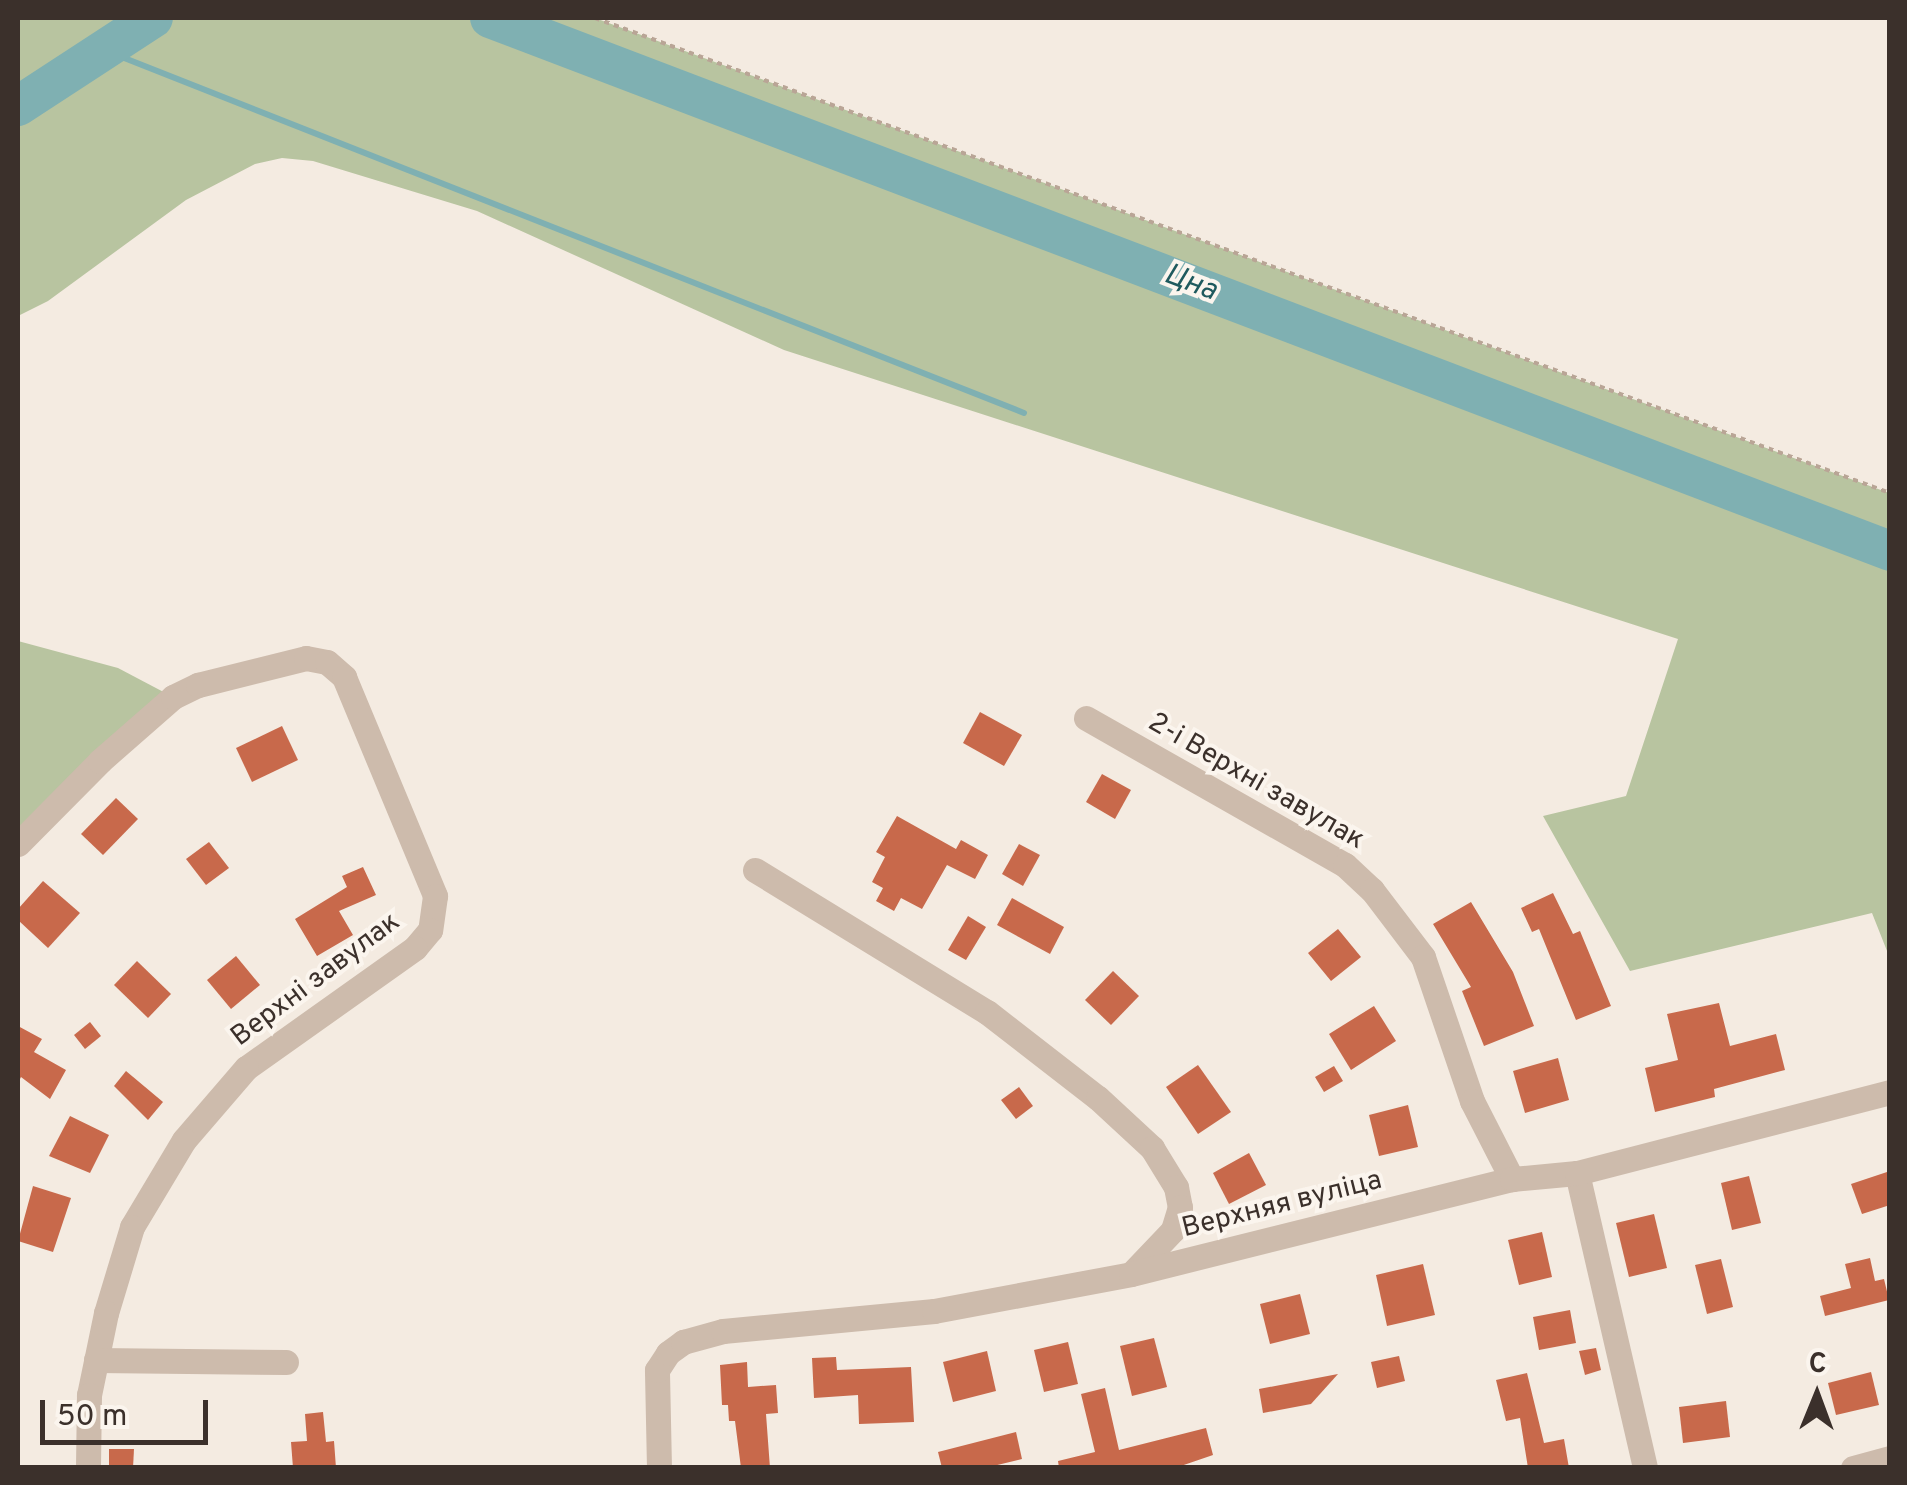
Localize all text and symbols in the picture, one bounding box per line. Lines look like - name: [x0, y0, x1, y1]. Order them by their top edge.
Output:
- water label: Цна: [1158, 258, 1222, 310]
- street label: 2-і Верхні завулак: [1142, 706, 1370, 858]
- street label: Верхні завулак: [225, 906, 407, 1054]
- street label: Верхняя вуліца: [1178, 1164, 1386, 1246]
- north arrow: [1767, 1345, 1867, 1445]
- text: С: [1808, 1347, 1827, 1383]
- scale bar: [45, 1380, 212, 1442]
- text: 50 m: [57, 1399, 127, 1436]

